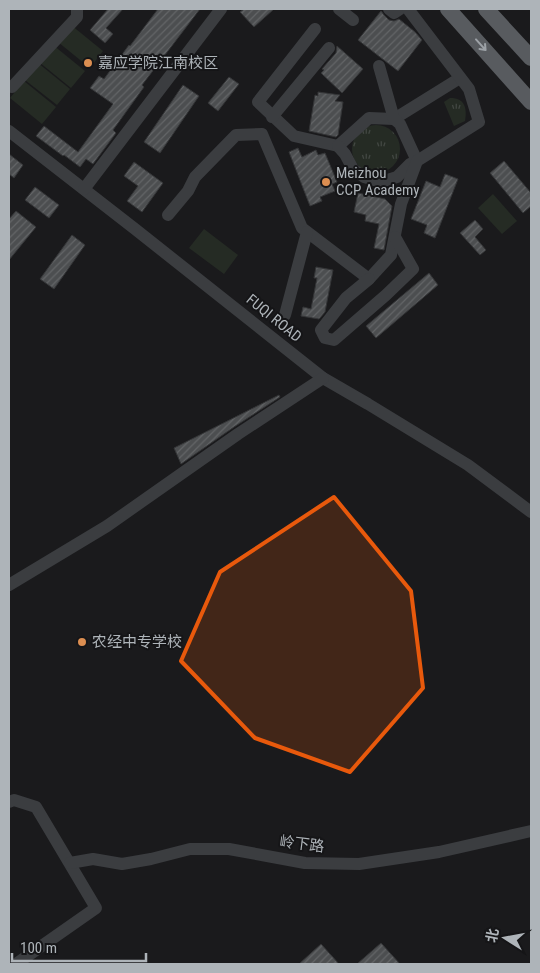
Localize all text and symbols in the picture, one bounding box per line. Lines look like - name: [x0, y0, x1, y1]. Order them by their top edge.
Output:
- one-way arrow: [475, 39, 486, 52]
- place label: 嘉应学院江南校区: [98, 54, 218, 72]
- marker: 嘉应学院江南校区: [82, 57, 94, 69]
- place label: Meizhou CCP Academy: [336, 164, 420, 199]
- marker: Meizhou CCP Academy: [320, 176, 332, 188]
- street label: FUQI ROAD: [243, 290, 305, 346]
- place label: 农经中专学校: [92, 633, 182, 651]
- marker: 农经中专学校: [76, 636, 88, 648]
- street label: 岭下路: [279, 832, 325, 856]
- north arrow: [480, 913, 530, 963]
- text: 北: [483, 927, 501, 944]
- scale bar: [12, 930, 146, 962]
- text: 100 m: [20, 939, 57, 957]

